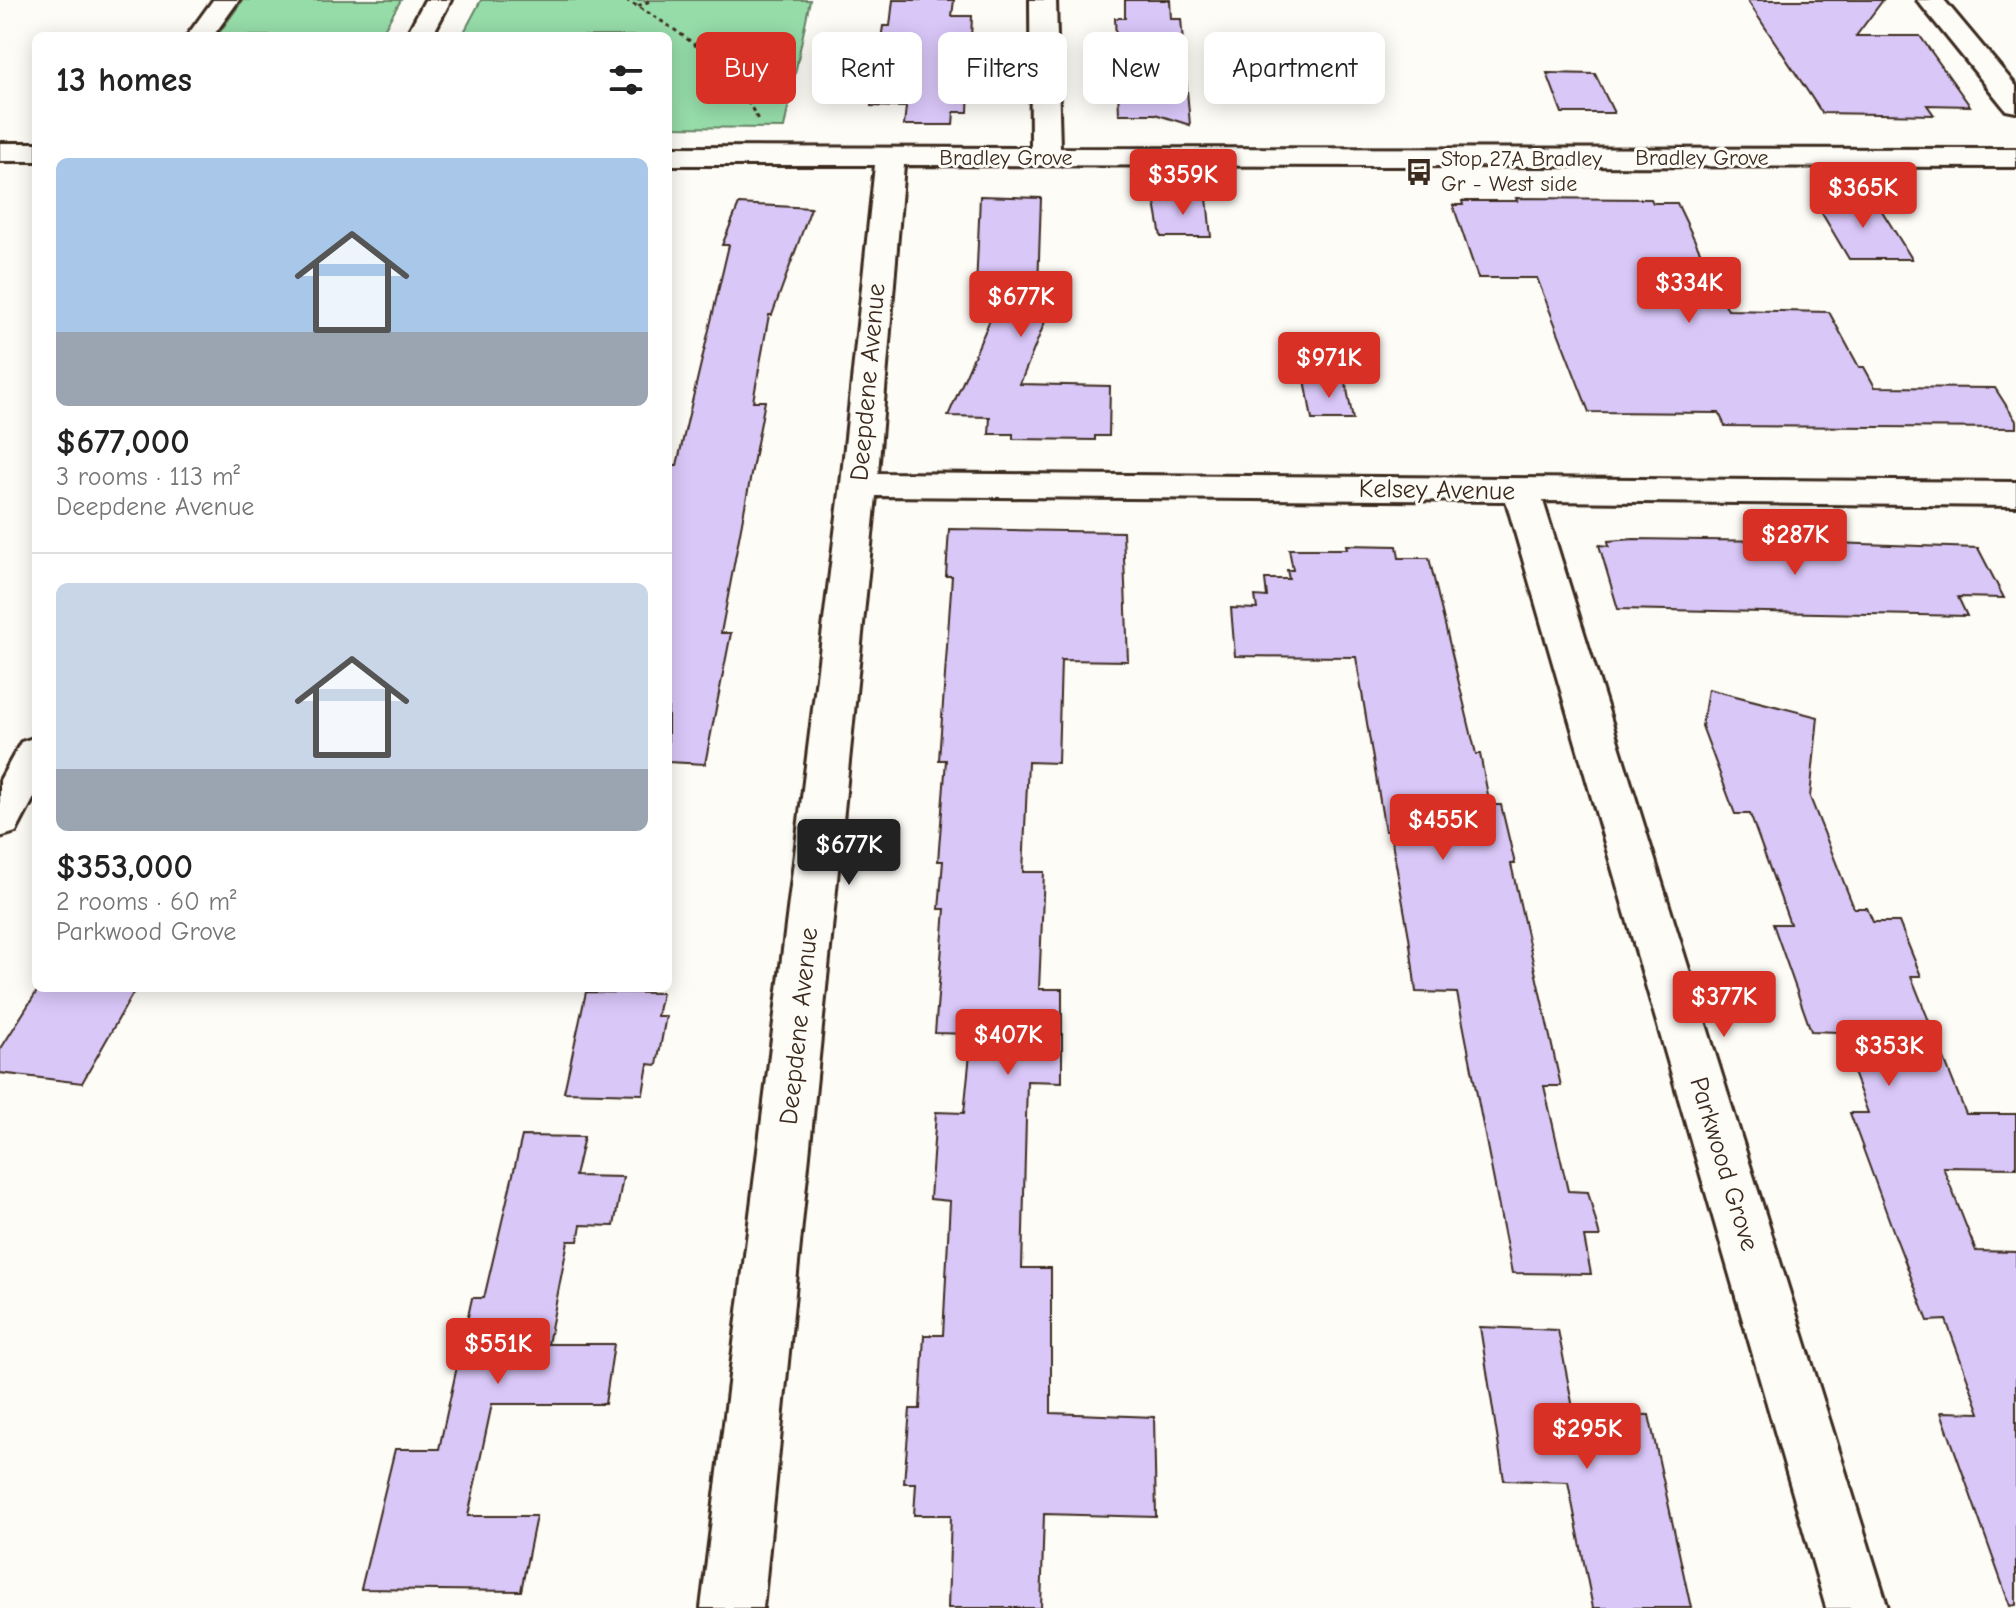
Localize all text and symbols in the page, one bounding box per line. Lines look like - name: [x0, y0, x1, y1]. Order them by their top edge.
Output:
- chip: Buy: [696, 32, 796, 104]
- chip: Rent: [812, 32, 922, 104]
- chip: Filters: [938, 32, 1067, 104]
- chip: New: [1083, 32, 1188, 104]
- chip: Apartment: [1204, 32, 1385, 104]
- icon: filters: [604, 58, 648, 102]
- text: 13 homes: [56, 60, 192, 100]
- street label: Bradley Grove: [939, 145, 1073, 171]
- street label: Bradley Grove: [1635, 145, 1769, 171]
- place label: Stop 27A Bradley Gr - West side: [1441, 146, 1602, 197]
- pin: $359K: [1127, 149, 1239, 217]
- bus stop icon: Stop 27A Bradley Gr - West side: [1404, 157, 1434, 187]
- text: $359K: [1148, 160, 1218, 190]
- pin: $365K: [1807, 162, 1919, 230]
- text: $365K: [1828, 173, 1898, 203]
- icon: home: [280, 210, 424, 354]
- pin: $334K: [1633, 257, 1745, 325]
- text: $334K: [1655, 268, 1723, 298]
- pin: $677K: [965, 271, 1077, 339]
- street label: Deepdene Avenue: [844, 282, 892, 482]
- text: $677K: [987, 282, 1055, 312]
- pin: $971K: [1273, 332, 1385, 400]
- text: $971K: [1296, 343, 1362, 373]
- text: $677,000: [56, 422, 190, 462]
- text: 3 rooms · 113 m²: [56, 462, 240, 492]
- street label: Kelsey Avenue: [1358, 474, 1516, 506]
- text: Deepdene Avenue: [56, 492, 254, 522]
- pin: $287K: [1739, 509, 1851, 577]
- text: $287K: [1761, 520, 1829, 550]
- icon: home: [280, 635, 424, 779]
- pin: $455K: [1387, 794, 1499, 862]
- text: $455K: [1408, 805, 1478, 835]
- pin: $677K: [793, 819, 905, 887]
- text: $677K: [815, 830, 883, 860]
- text: $353,000: [56, 847, 193, 887]
- text: 2 rooms · 60 m²: [56, 887, 237, 917]
- text: Parkwood Grove: [56, 917, 236, 947]
- street label: Deepdene Avenue: [774, 926, 824, 1126]
- pin: $377K: [1668, 971, 1780, 1039]
- text: $377K: [1691, 982, 1757, 1012]
- pin: $407K: [952, 1009, 1064, 1077]
- text: $407K: [973, 1020, 1043, 1050]
- pin: $353K: [1833, 1020, 1945, 1088]
- text: $353K: [1854, 1031, 1924, 1061]
- street label: Parkwood Grove: [1683, 1073, 1765, 1255]
- pin: $551K: [442, 1318, 554, 1386]
- text: $551K: [464, 1329, 532, 1359]
- pin: $295K: [1531, 1403, 1643, 1471]
- text: $295K: [1552, 1414, 1622, 1444]

